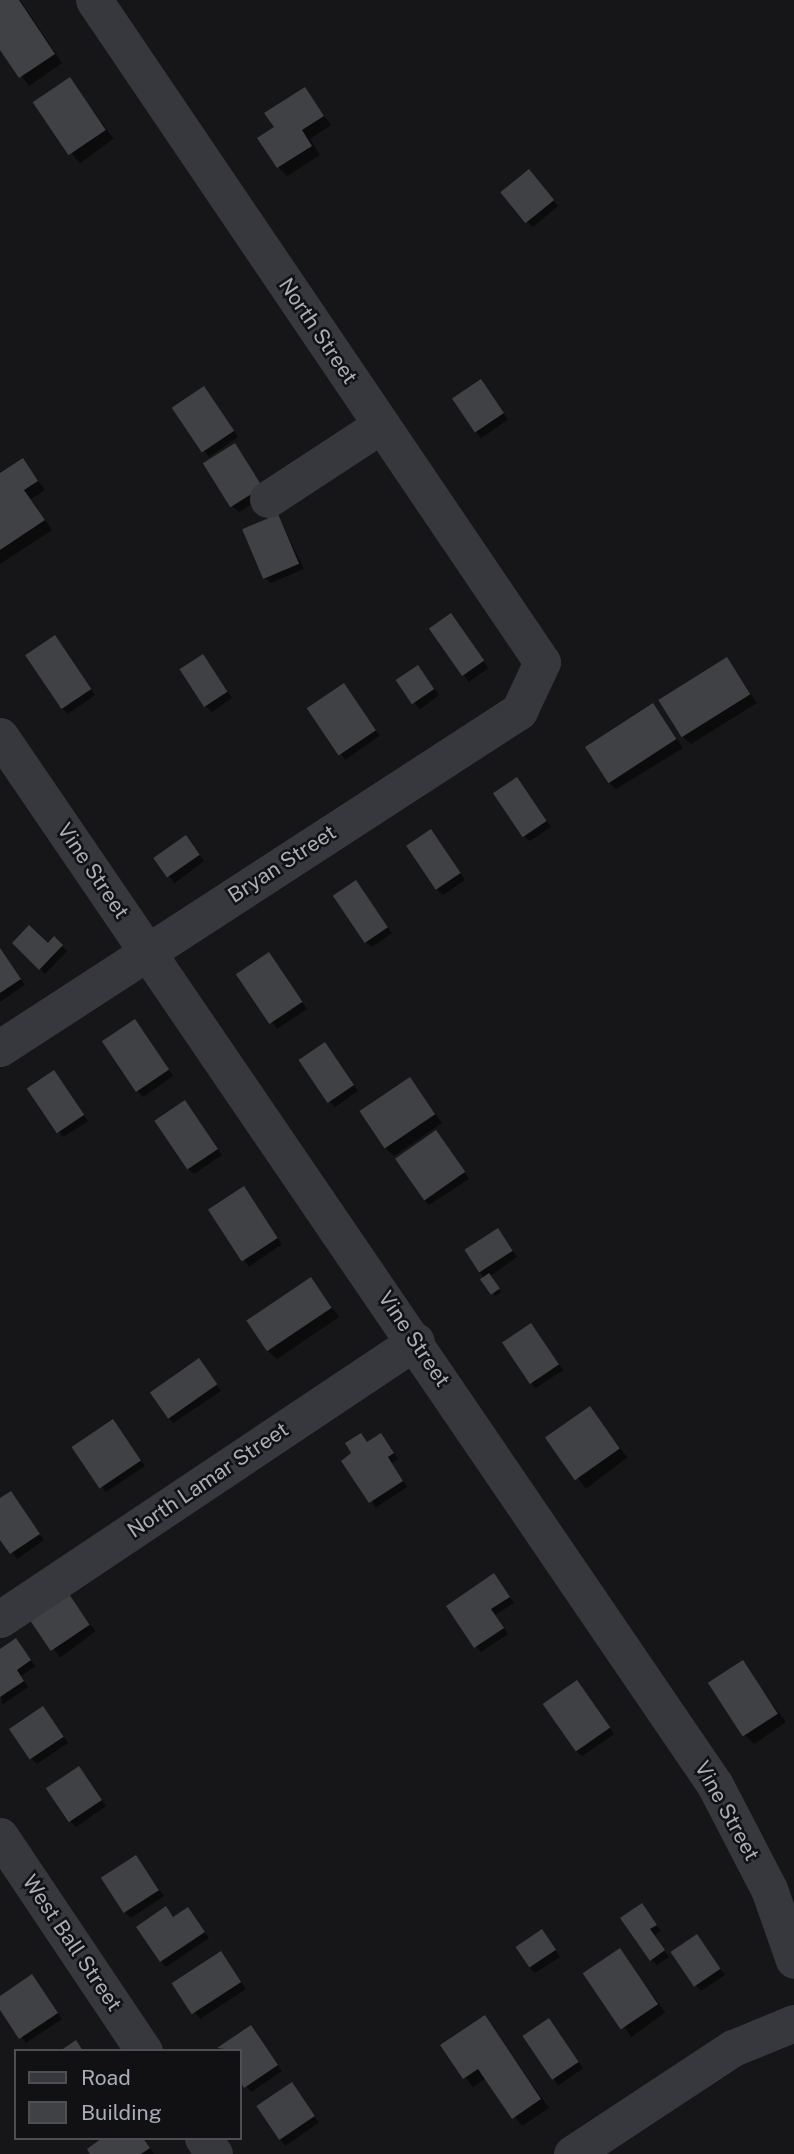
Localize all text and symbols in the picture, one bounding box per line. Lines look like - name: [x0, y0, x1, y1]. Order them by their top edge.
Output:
- street label: North Street: [273, 273, 363, 389]
- street label: Vine Street: [52, 818, 134, 924]
- street label: Bryan Street: [223, 820, 341, 908]
- street label: Vine Street: [373, 1286, 455, 1392]
- street label: North Lamar Street: [123, 1417, 293, 1543]
- street label: Vine Street: [689, 1757, 765, 1865]
- street label: West Ball Street: [17, 1870, 127, 2016]
- legend: [14, 2049, 242, 2140]
- text: Road: [81, 2065, 131, 2090]
- text: Building: [81, 2100, 162, 2125]

